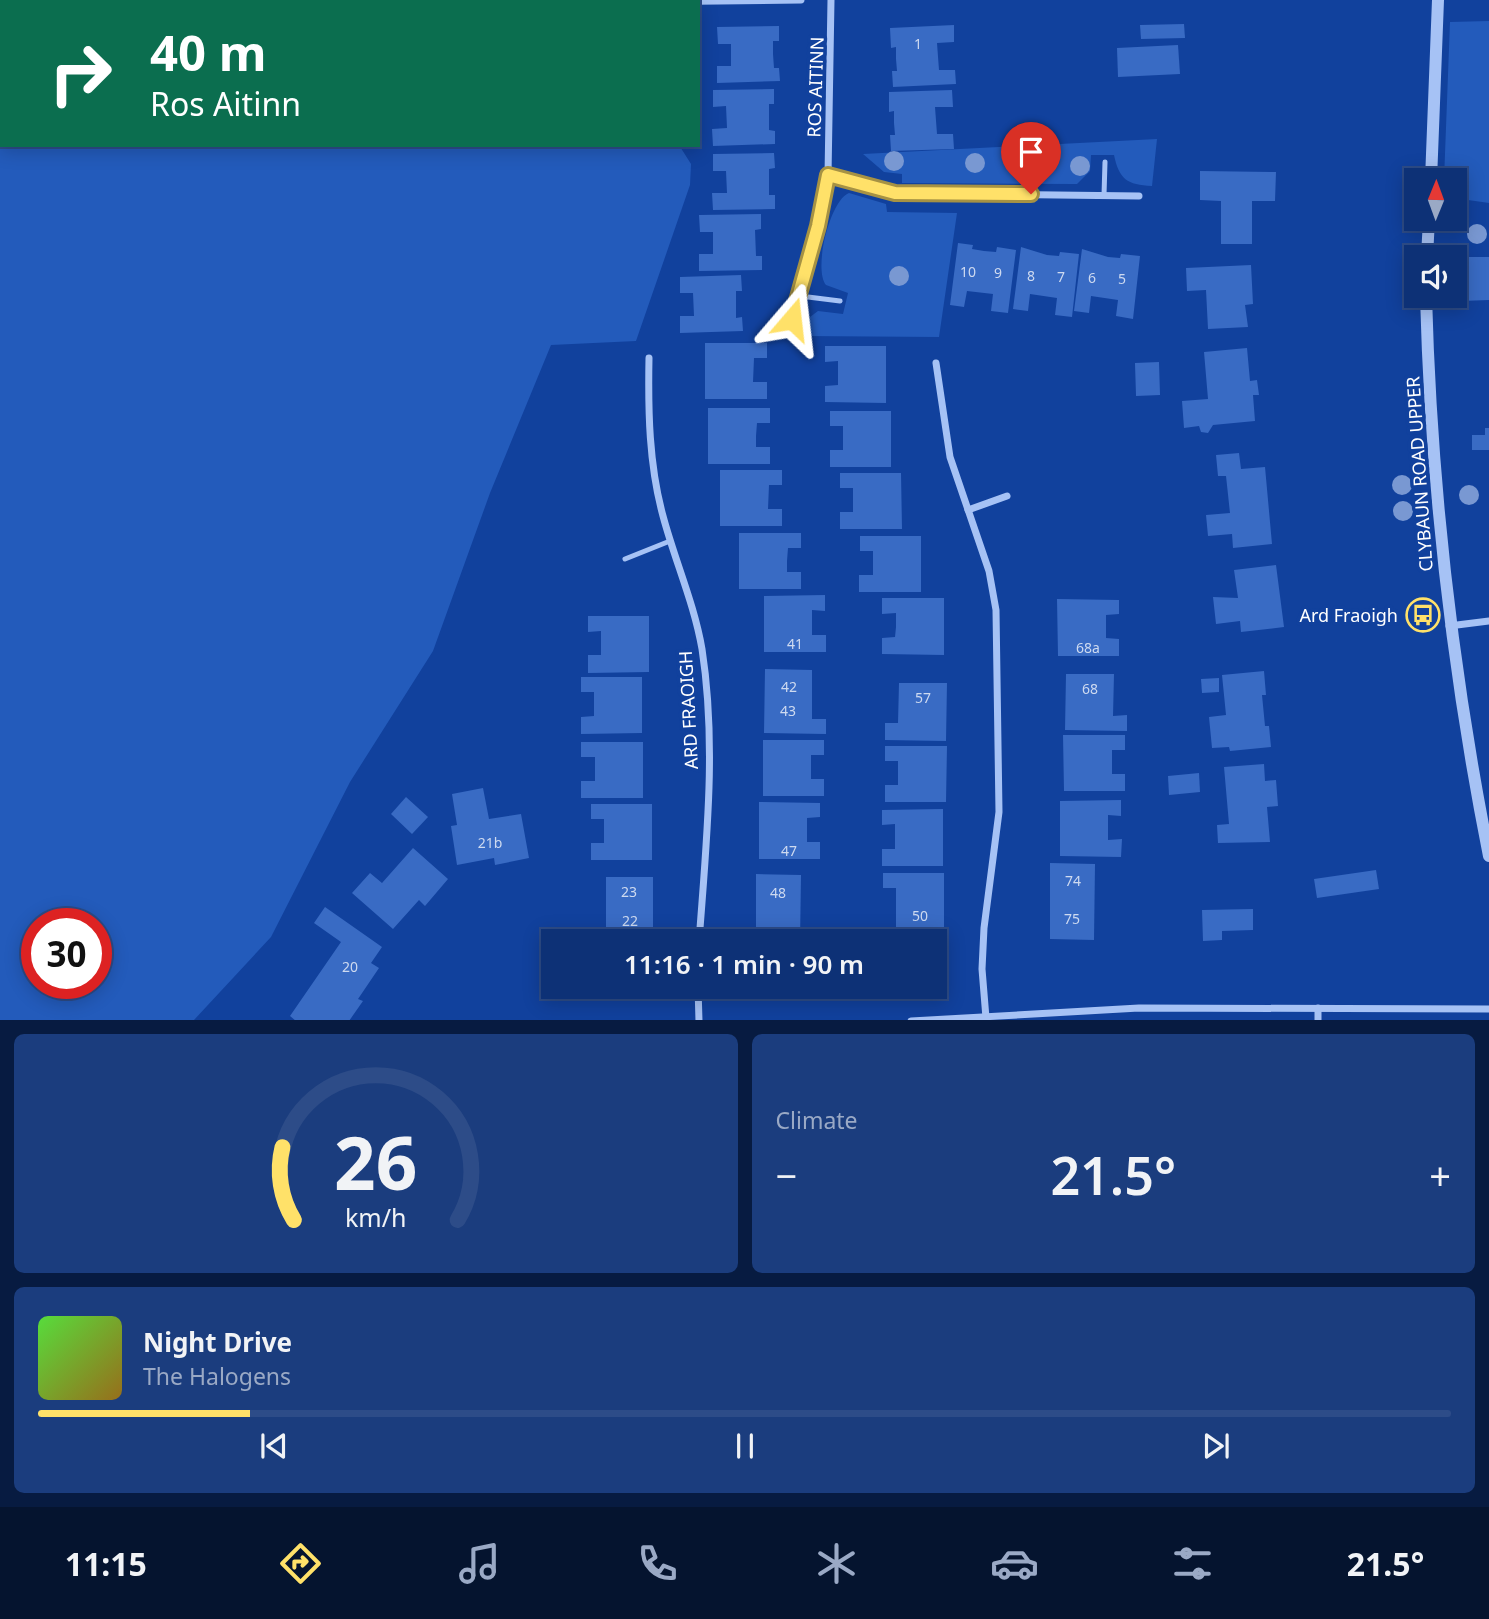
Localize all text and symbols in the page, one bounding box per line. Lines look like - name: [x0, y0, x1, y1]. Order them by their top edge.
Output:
- text: 40 m: [150, 19, 267, 85]
- icon: right: [35, 28, 126, 119]
- house number: 1: [914, 34, 922, 53]
- street label: ROS AITINN: [801, 36, 829, 138]
- text: Ros Aitinn: [150, 82, 301, 125]
- pin: [1001, 122, 1061, 194]
- icon: arrive: [1012, 133, 1050, 171]
- north arrow: [1404, 168, 1466, 231]
- map controls: [1404, 168, 1467, 308]
- button: sound: [1404, 245, 1467, 308]
- house number: 10: [960, 262, 976, 281]
- house number: 9: [994, 263, 1002, 282]
- house number: 8: [1027, 266, 1035, 285]
- house number: 7: [1057, 267, 1065, 286]
- house number: 6: [1088, 268, 1096, 287]
- house number: 5: [1118, 269, 1126, 288]
- position arrow: [755, 282, 829, 356]
- street label: CLYBAUN ROAD UPPER: [1400, 376, 1438, 572]
- bus stop icon: Ard Fraoigh: [1404, 596, 1442, 634]
- place label: Ard Fraoigh: [1299, 603, 1398, 627]
- house number: 41: [787, 634, 803, 653]
- house number: 68a: [1076, 638, 1100, 657]
- street label: ARD FRAOIGH: [673, 650, 703, 770]
- house number: 42: [781, 677, 797, 696]
- house number: 68: [1082, 679, 1098, 698]
- house number: 57: [915, 688, 931, 707]
- house number: 43: [780, 701, 796, 720]
- house number: 21b: [478, 833, 502, 852]
- house number: 47: [781, 841, 797, 860]
- house number: 74: [1065, 871, 1081, 890]
- house number: 23: [621, 882, 637, 901]
- house number: 48: [770, 883, 786, 902]
- house number: 50: [912, 906, 928, 925]
- speed limit sign: 30: [21, 908, 112, 999]
- house number: 75: [1064, 909, 1080, 928]
- house number: 22: [622, 911, 638, 930]
- text: 11:16 · 1 min · 90 m: [624, 946, 864, 982]
- house number: 20: [342, 957, 358, 976]
- text: Climate: [776, 1104, 858, 1136]
- text: 26: [334, 1112, 417, 1211]
- text: 21.5°: [1050, 1139, 1176, 1210]
- text: −: [776, 1149, 797, 1201]
- text: +: [1429, 1149, 1451, 1201]
- text: km/h: [345, 1199, 407, 1233]
- text: Night Drive: [143, 1324, 292, 1360]
- text: The Halogens: [143, 1360, 291, 1392]
- icon: previous: [255, 1427, 293, 1465]
- icon: pause: [726, 1427, 764, 1465]
- icon: next: [1197, 1427, 1235, 1465]
- icon: directions: [276, 1539, 325, 1588]
- icon: music: [455, 1539, 504, 1588]
- icon: phone: [633, 1539, 682, 1588]
- icon: climate: [812, 1539, 861, 1588]
- icon: car: [990, 1539, 1039, 1588]
- icon: filters: [1168, 1539, 1217, 1588]
- text: 11:15: [65, 1542, 147, 1585]
- text: 21.5°: [1347, 1542, 1424, 1585]

